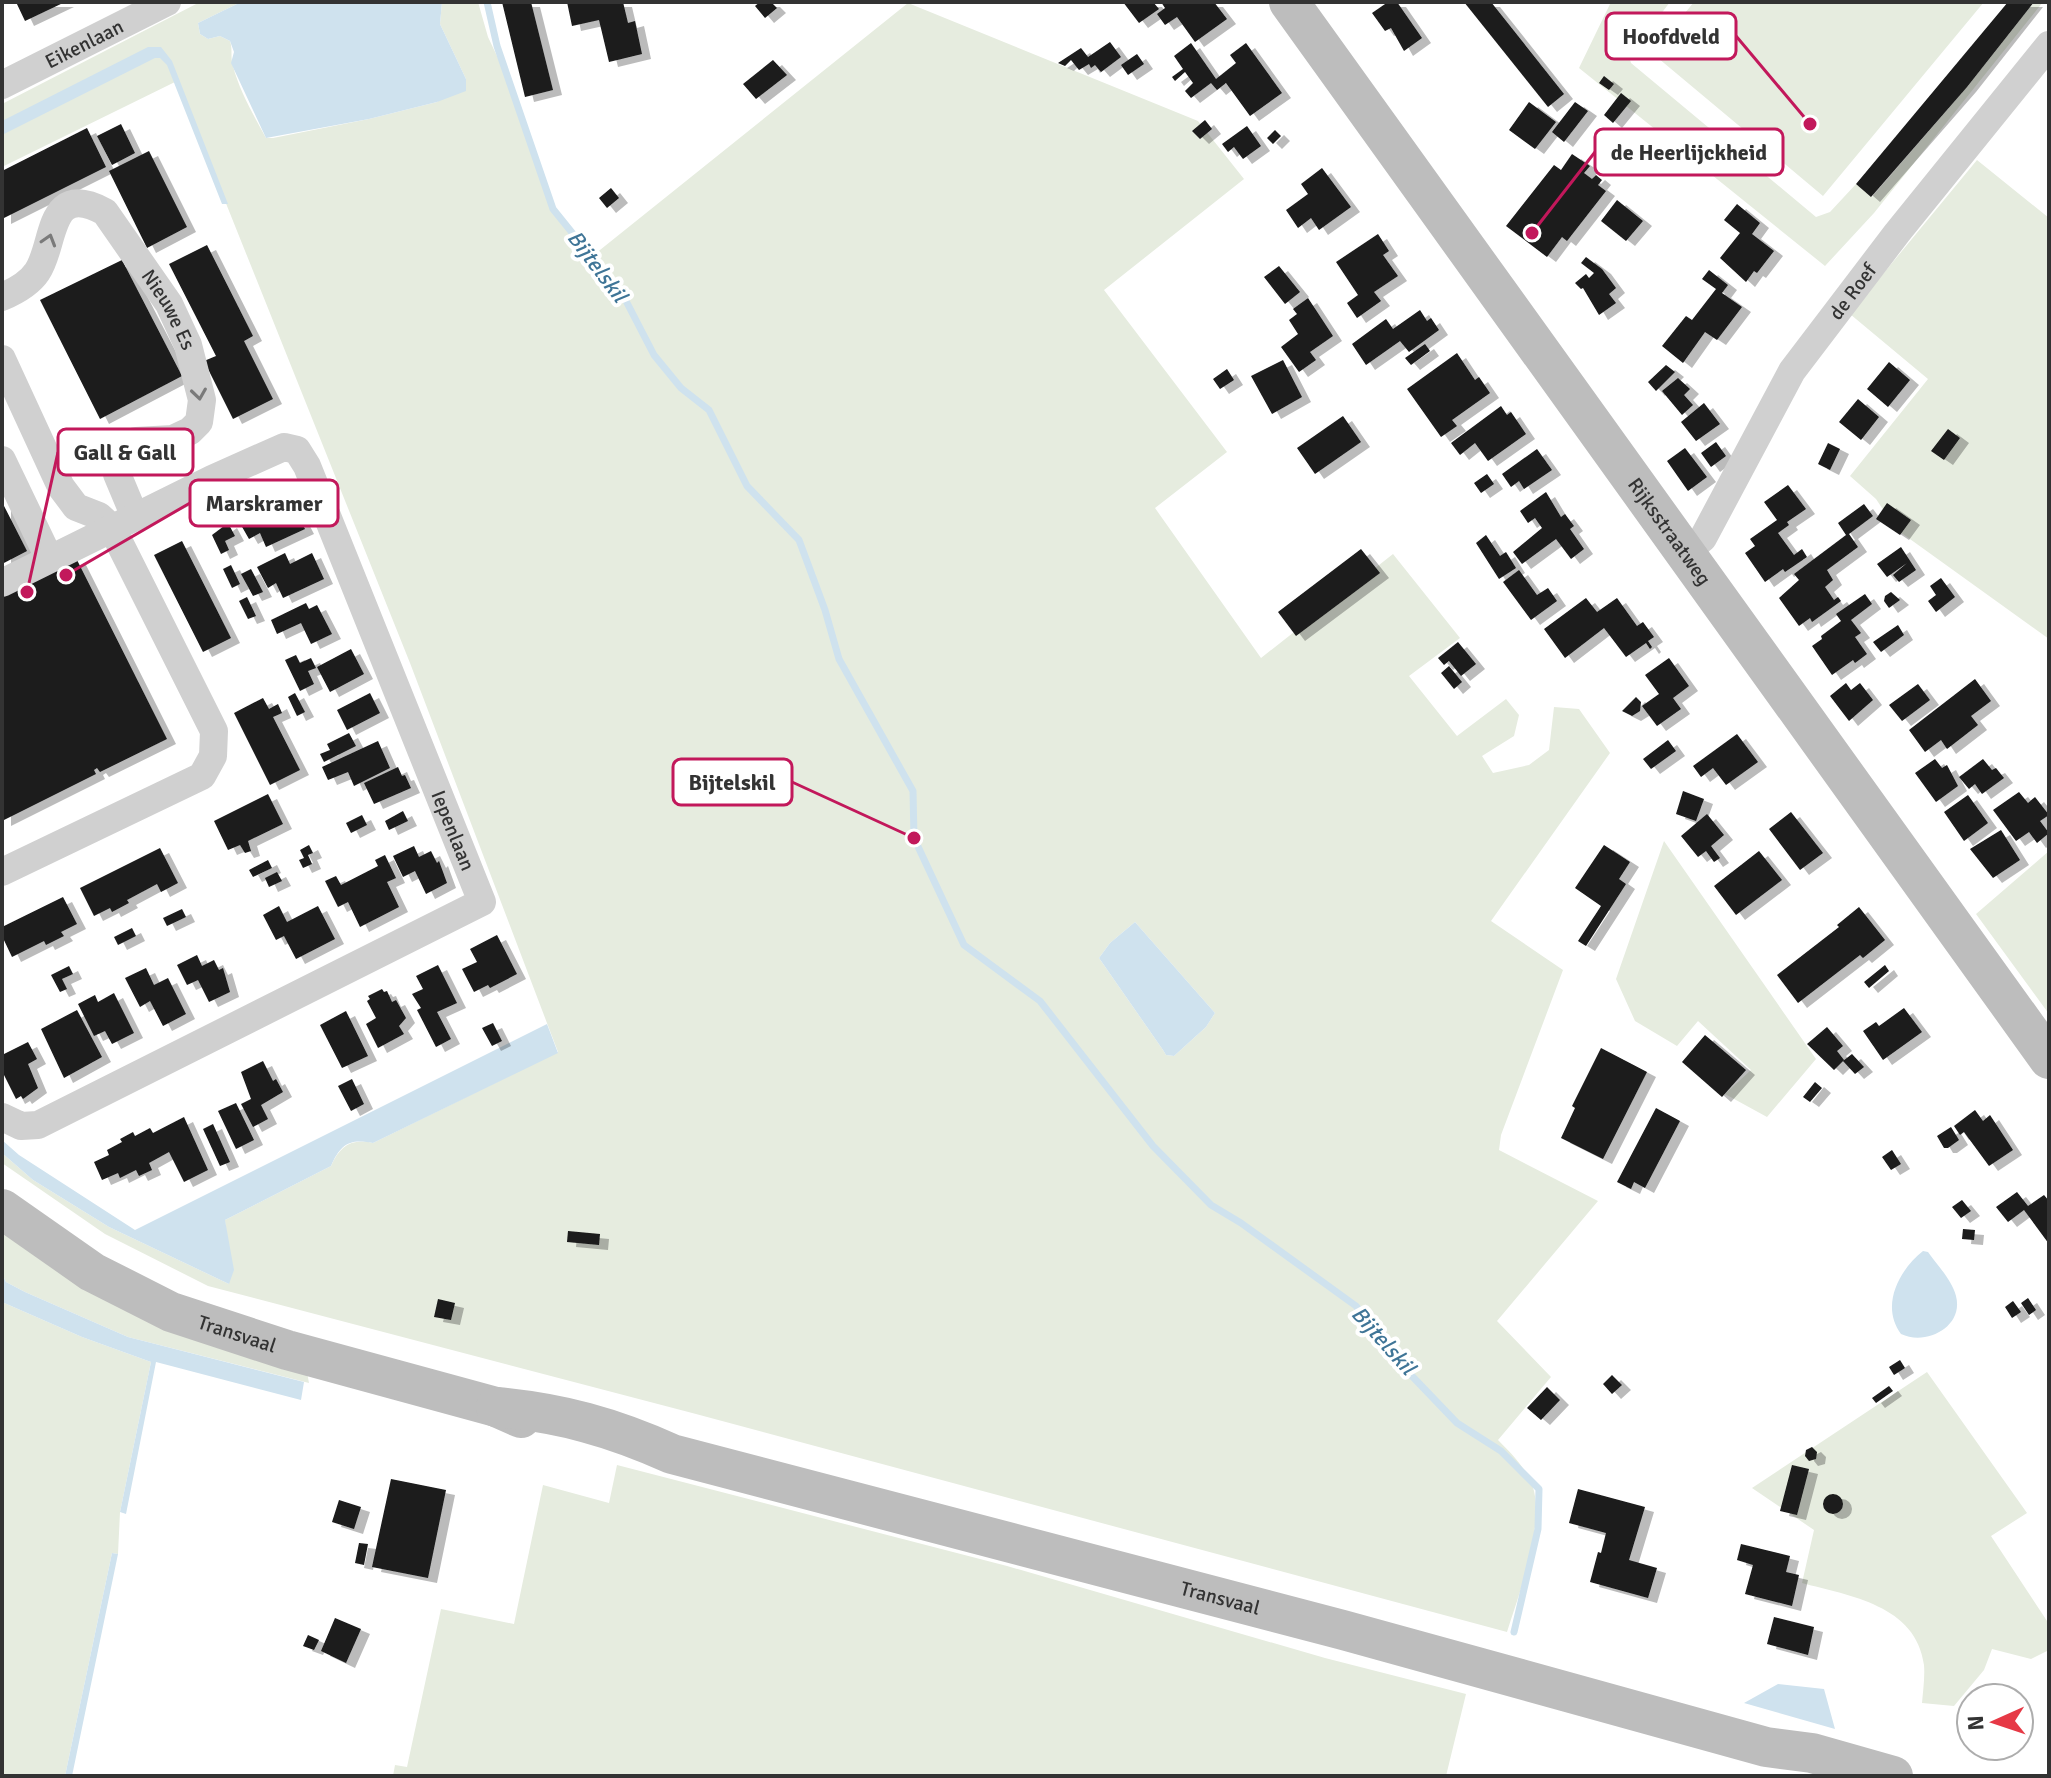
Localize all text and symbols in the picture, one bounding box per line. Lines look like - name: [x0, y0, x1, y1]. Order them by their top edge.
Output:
- callout: Hoofdveld: [1606, 13, 1736, 59]
- street label: Eikenlaan: [41, 14, 128, 74]
- text: Hoofdveld: [1622, 23, 1720, 50]
- callout: de Heerlijckheid: [1595, 129, 1783, 175]
- text: de Heerlijckheid: [1611, 139, 1767, 166]
- water label: Bijtelskil: [562, 225, 634, 309]
- one-way arrow: [40, 234, 56, 247]
- street label: de Roef: [1824, 258, 1883, 325]
- street label: Nieuwe Es: [136, 265, 201, 354]
- one-way arrow: [190, 388, 207, 401]
- callout: Gall & Gall: [58, 429, 193, 475]
- text: Gall & Gall: [74, 439, 176, 466]
- street label: Rijksstraatweg: [1622, 473, 1716, 590]
- callout: Marskramer: [190, 480, 338, 526]
- text: Marskramer: [206, 490, 323, 517]
- callout: Bijtelskil: [673, 759, 792, 805]
- text: Bijtelskil: [688, 769, 776, 796]
- street label: Iepenlaan: [425, 787, 480, 874]
- water label: Bijtelskil: [1346, 1300, 1423, 1381]
- street label: Transvaal: [195, 1310, 280, 1359]
- street label: Transvaal: [1178, 1576, 1263, 1621]
- north arrow: [1955, 1682, 2035, 1762]
- text: N: [1962, 1715, 1989, 1731]

